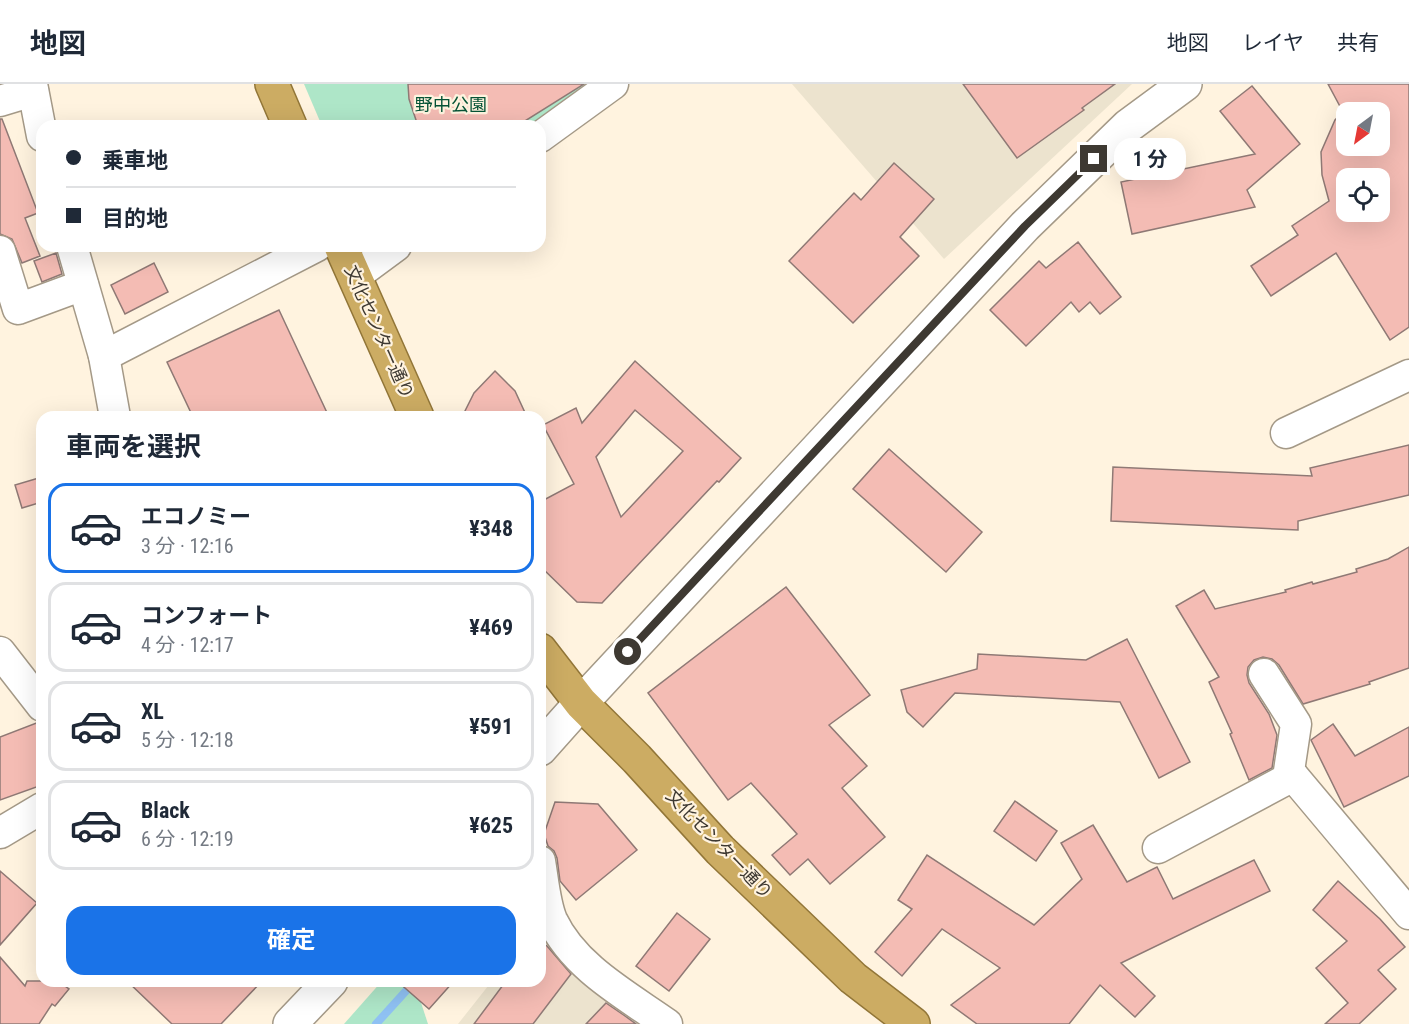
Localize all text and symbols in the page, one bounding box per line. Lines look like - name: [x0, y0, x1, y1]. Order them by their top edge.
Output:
- text: 地図: [30, 27, 86, 60]
- text: 地図: [1167, 31, 1209, 55]
- text: レイヤ: [1242, 31, 1304, 55]
- text: 共有: [1337, 31, 1379, 55]
- park label: 野中公園: [415, 94, 487, 115]
- north arrow: [1336, 102, 1390, 156]
- map controls: [1336, 102, 1390, 222]
- callout: 1 分: [1115, 138, 1187, 180]
- route end: [1080, 145, 1107, 172]
- text: 1 分: [1133, 147, 1167, 171]
- text: 乗車地: [102, 148, 168, 173]
- button: locate: [1336, 168, 1390, 222]
- text: 目的地: [102, 206, 168, 231]
- street label: 文化センター通り: [341, 262, 418, 402]
- text: 車両を選択: [66, 431, 201, 463]
- icon: car: [69, 501, 123, 555]
- text: エコノミー: [141, 504, 251, 529]
- text: ¥348: [469, 516, 513, 541]
- text: 3 分 · 12:16: [141, 534, 234, 558]
- icon: car: [69, 600, 123, 654]
- text: コンフォート: [141, 603, 272, 628]
- text: ¥469: [469, 615, 513, 640]
- text: 4 分 · 12:17: [141, 633, 234, 657]
- route start: [614, 638, 641, 665]
- icon: car: [69, 699, 123, 753]
- text: XL: [141, 699, 164, 724]
- text: ¥591: [469, 714, 513, 739]
- text: 5 分 · 12:18: [141, 728, 234, 752]
- street label: 文化センター通り: [662, 785, 777, 903]
- icon: car: [69, 798, 123, 852]
- text: Black: [141, 798, 190, 823]
- text: ¥625: [469, 813, 513, 838]
- text: 6 分 · 12:19: [141, 827, 234, 851]
- button: 確定: [66, 906, 516, 975]

